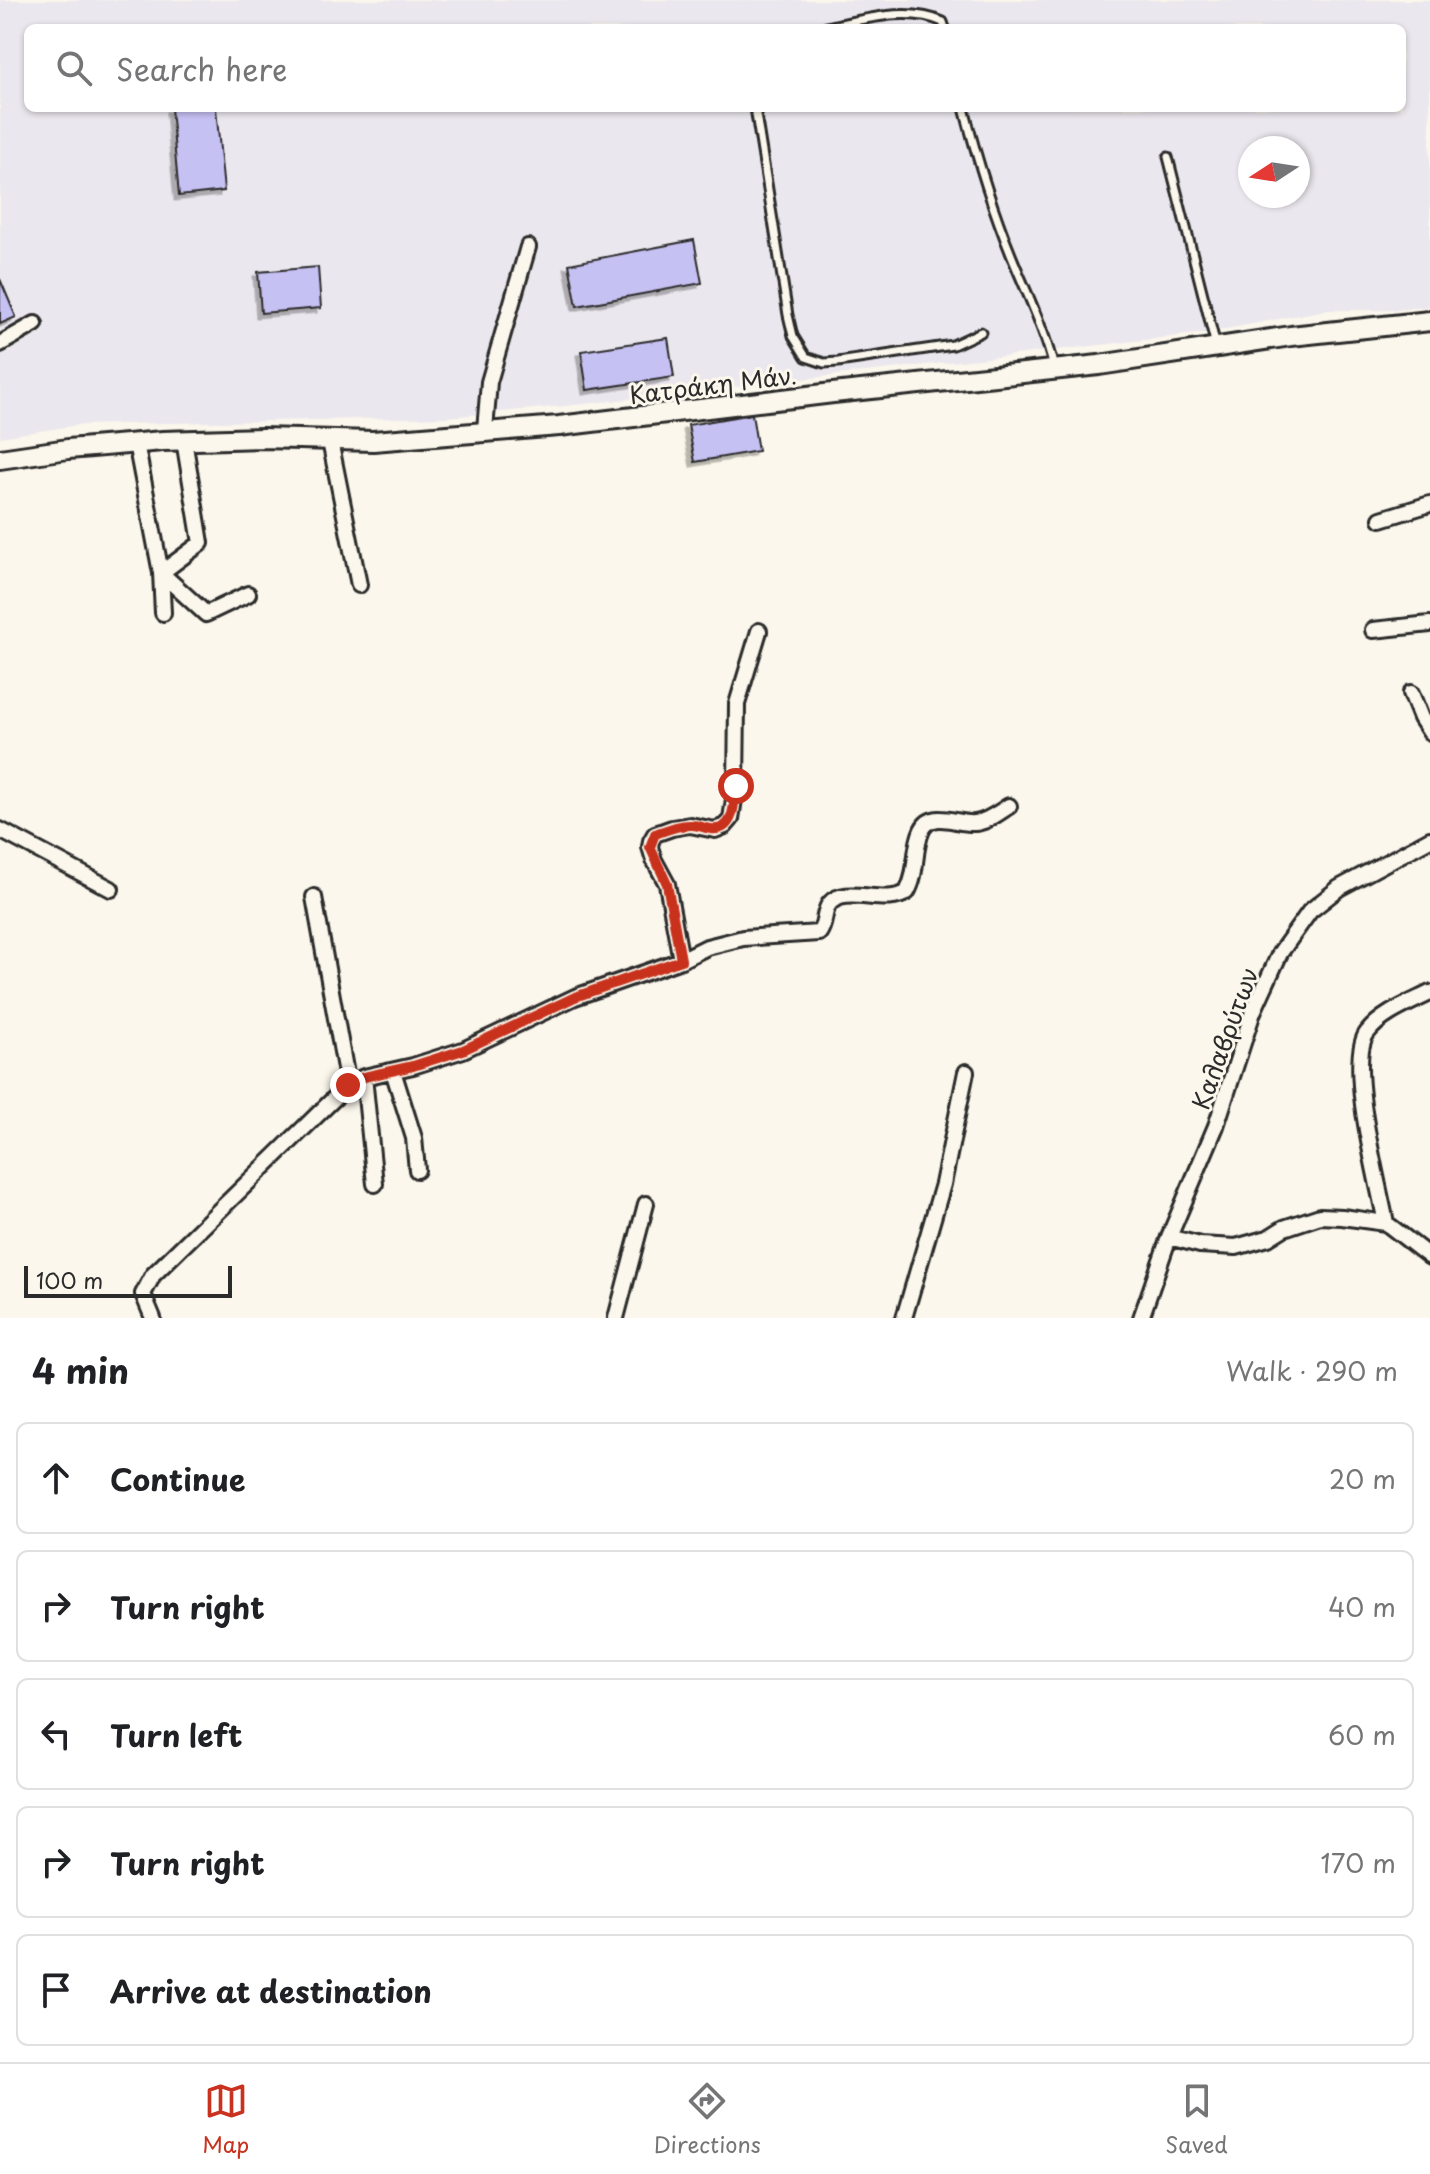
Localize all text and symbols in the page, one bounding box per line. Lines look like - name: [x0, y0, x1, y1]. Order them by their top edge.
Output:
- search box: [24, 24, 1406, 112]
- icon: search: [52, 46, 96, 90]
- text: Search here: [116, 46, 288, 91]
- north arrow: [1238, 136, 1310, 208]
- street label: Κατράκη Μάν.: [627, 356, 799, 412]
- route start: [718, 768, 754, 804]
- street label: Καλαβρύτων: [1182, 962, 1266, 1114]
- route end: [330, 1067, 366, 1103]
- scale bar: [24, 1262, 232, 1298]
- text: 100 m: [36, 1263, 103, 1296]
- text: 4 min: [32, 1344, 129, 1396]
- text: Walk · 290 m: [1226, 1351, 1398, 1390]
- icon: ahead: [34, 1456, 78, 1500]
- text: Continue: [110, 1456, 245, 1501]
- text: 20 m: [1329, 1459, 1396, 1498]
- icon: right: [34, 1584, 78, 1628]
- text: Turn right: [110, 1584, 265, 1629]
- text: 40 m: [1328, 1587, 1396, 1626]
- icon: left: [34, 1712, 78, 1756]
- text: Turn left: [110, 1712, 242, 1757]
- text: 60 m: [1328, 1715, 1396, 1754]
- icon: right: [34, 1840, 78, 1884]
- text: Turn right: [110, 1840, 265, 1885]
- text: 170 m: [1321, 1843, 1396, 1882]
- icon: arrive: [34, 1968, 78, 2012]
- text: Arrive at destination: [110, 1968, 432, 2013]
- tab: Map: [202, 2079, 249, 2160]
- tab: Directions: [654, 2079, 761, 2160]
- tab: Saved: [1165, 2079, 1228, 2160]

